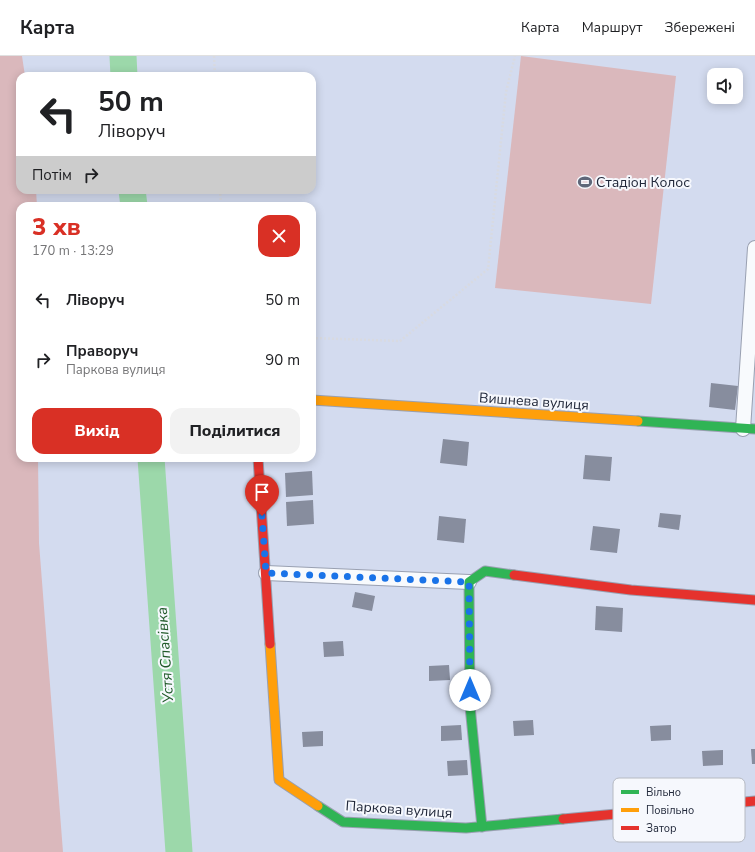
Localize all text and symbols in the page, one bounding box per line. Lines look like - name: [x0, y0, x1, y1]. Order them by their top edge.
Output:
- text: Карта: [20, 15, 75, 41]
- text: Карта: [521, 18, 560, 37]
- text: Маршрут: [582, 18, 642, 37]
- text: Збережені: [664, 18, 735, 37]
- map controls: [707, 68, 743, 104]
- button: sound: [707, 68, 743, 104]
- text: 50 m: [98, 83, 164, 121]
- icon: left: [32, 88, 84, 140]
- text: Ліворуч: [98, 119, 166, 143]
- icon: right: [80, 164, 102, 186]
- text: Потім: [32, 165, 72, 185]
- place label: Стадіон Колос: [596, 173, 690, 192]
- sports icon: Стадіон Колос: [577, 174, 593, 190]
- text: 3 хв: [32, 211, 81, 243]
- button: close: [258, 215, 300, 257]
- text: 170 m · 13:29: [32, 242, 114, 260]
- icon: left: [32, 289, 54, 311]
- text: Ліворуч: [66, 290, 125, 310]
- text: 50 m: [265, 290, 300, 310]
- text: Праворуч: [66, 341, 138, 361]
- icon: right: [32, 349, 54, 371]
- text: 90 m: [265, 350, 300, 370]
- text: Паркова вулиця: [66, 361, 166, 379]
- street label: Вишнева вулиця: [478, 388, 590, 415]
- button: Вихід: [32, 408, 162, 454]
- button: Поділитися: [170, 408, 300, 454]
- pin: [245, 475, 279, 516]
- icon: arrive: [251, 481, 273, 503]
- water label: Устя Спасівка: [152, 606, 178, 704]
- position arrow: [449, 669, 491, 711]
- legend: [613, 778, 745, 842]
- text: Вільно: [646, 785, 681, 800]
- street label: Паркова вулиця: [345, 796, 453, 823]
- text: Повільно: [646, 803, 694, 818]
- text: Затор: [646, 821, 677, 836]

